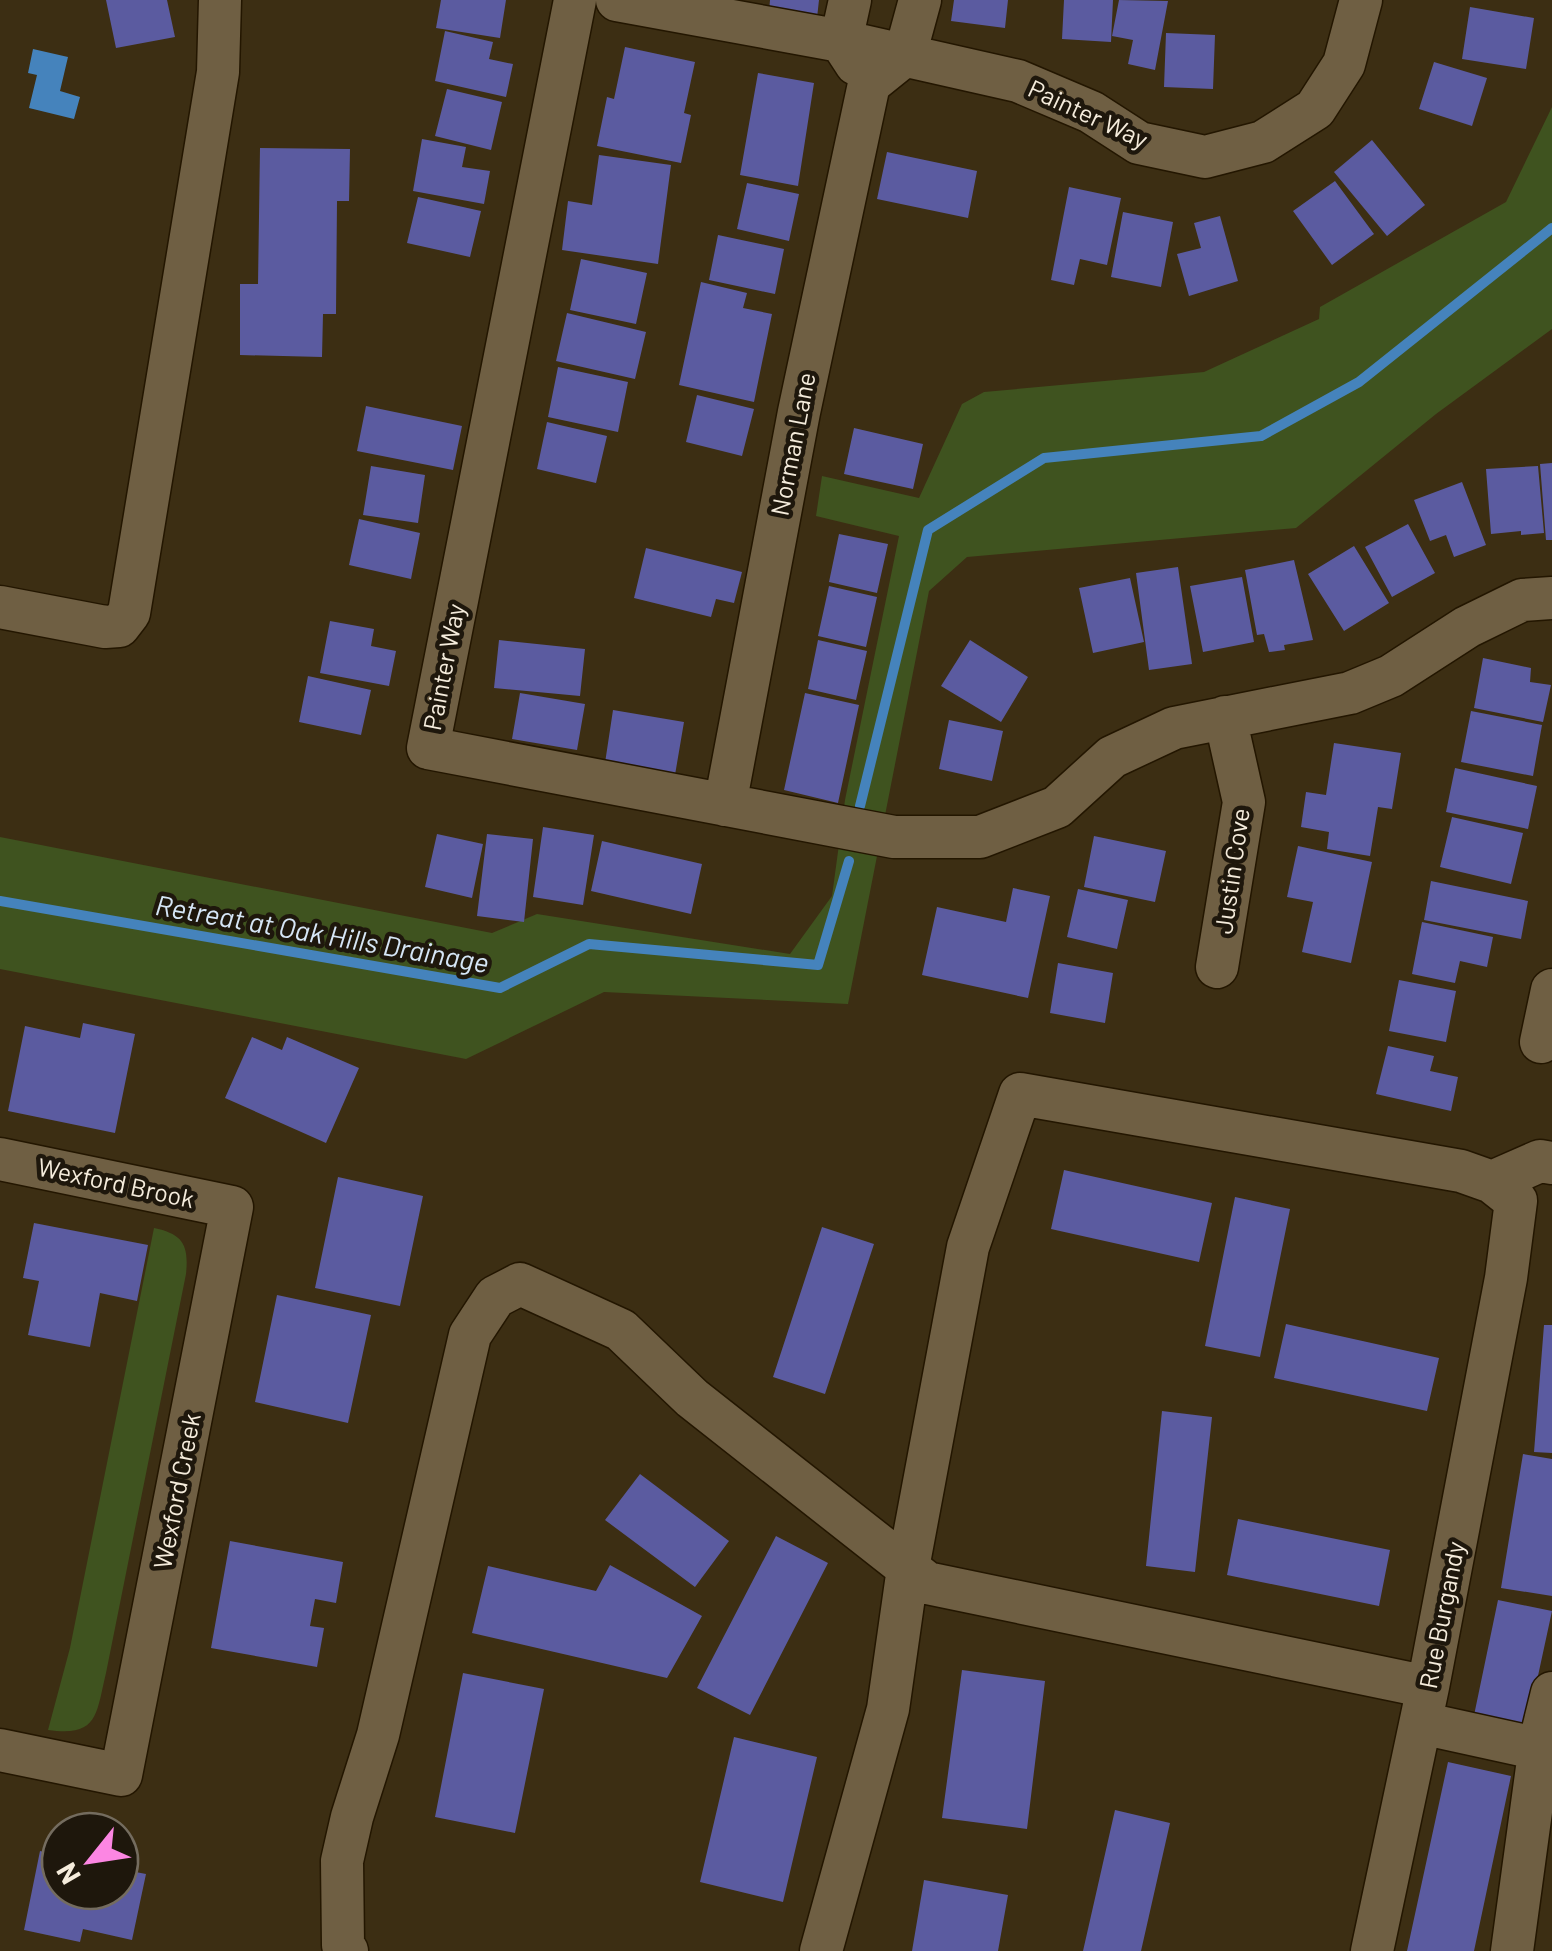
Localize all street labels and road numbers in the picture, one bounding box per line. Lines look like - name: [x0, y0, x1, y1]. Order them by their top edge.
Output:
- street label: Painter Way: [1024, 72, 1153, 154]
- street label: Norman Lane: [763, 370, 821, 518]
- street label: Painter Way: [416, 601, 470, 733]
- street label: Justin Cove: [1207, 806, 1255, 936]
- street label: Wexford Brook: [35, 1151, 197, 1213]
- street label: Wexford Creek: [146, 1410, 206, 1571]
- street label: Rue Burgandy: [1412, 1539, 1470, 1691]

